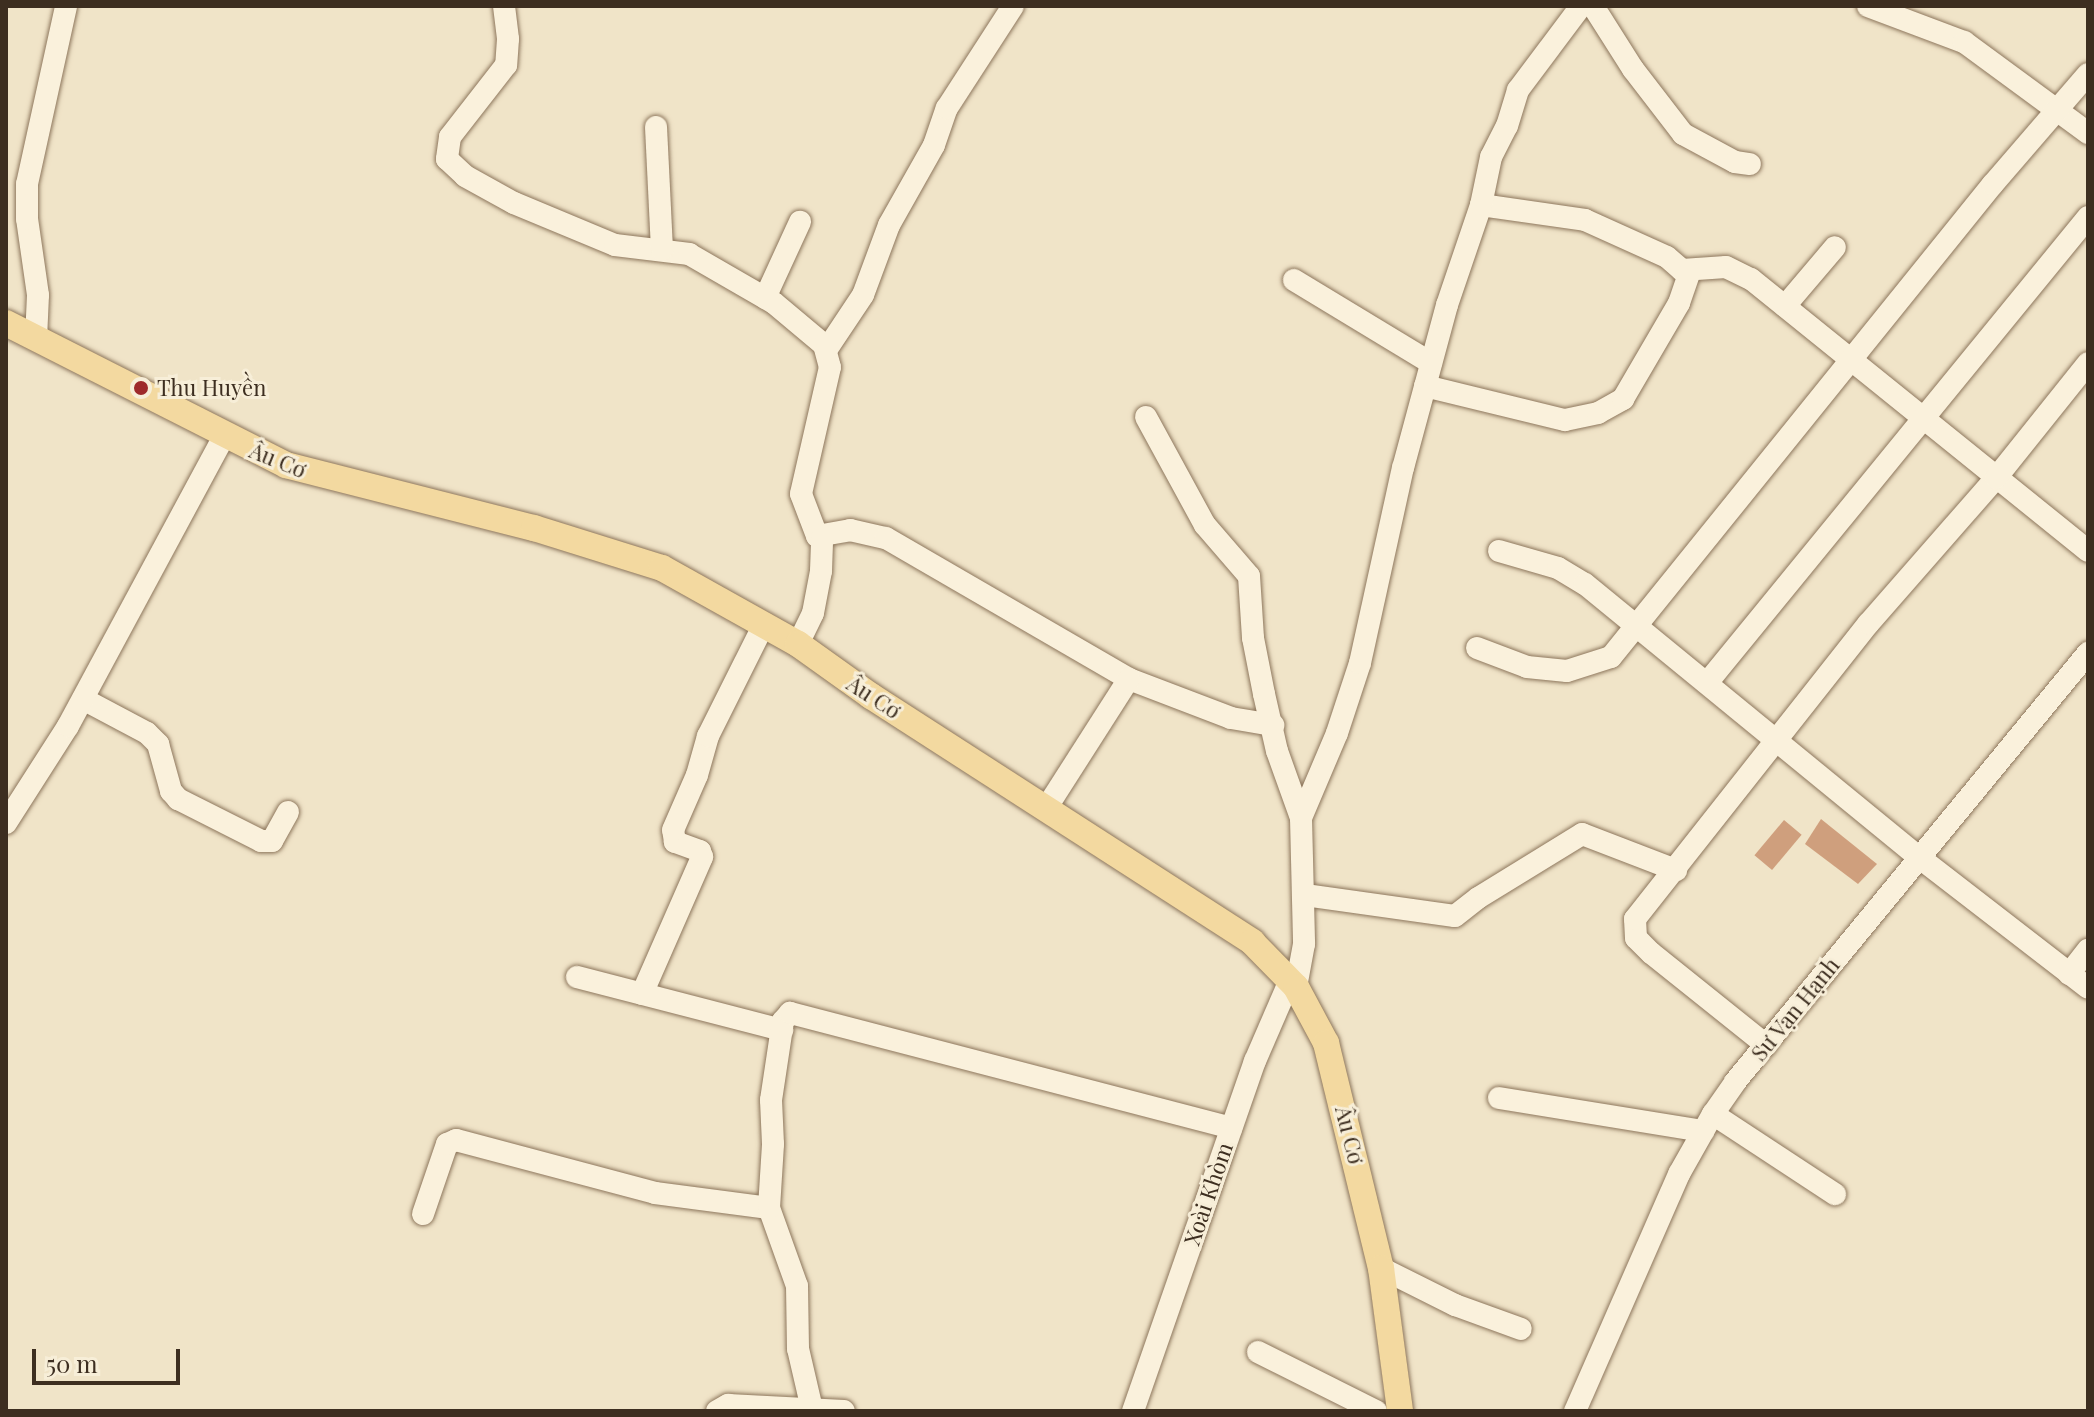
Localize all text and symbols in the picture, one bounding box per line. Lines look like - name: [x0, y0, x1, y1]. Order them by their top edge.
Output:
- place label: Thu Huyền: [157, 375, 266, 401]
- marker: Thu Huyền: [132, 379, 150, 397]
- street label: Âu Cơ: [246, 437, 310, 483]
- street label: Âu Cơ: [842, 670, 906, 724]
- street label: Sư Vạn Hạnh: [1745, 952, 1845, 1066]
- street label: Âu Cơ: [1330, 1103, 1370, 1167]
- street label: Xoài Khòm: [1178, 1139, 1238, 1249]
- scale bar: [36, 1333, 184, 1383]
- text: 50 m: [46, 1347, 98, 1379]

